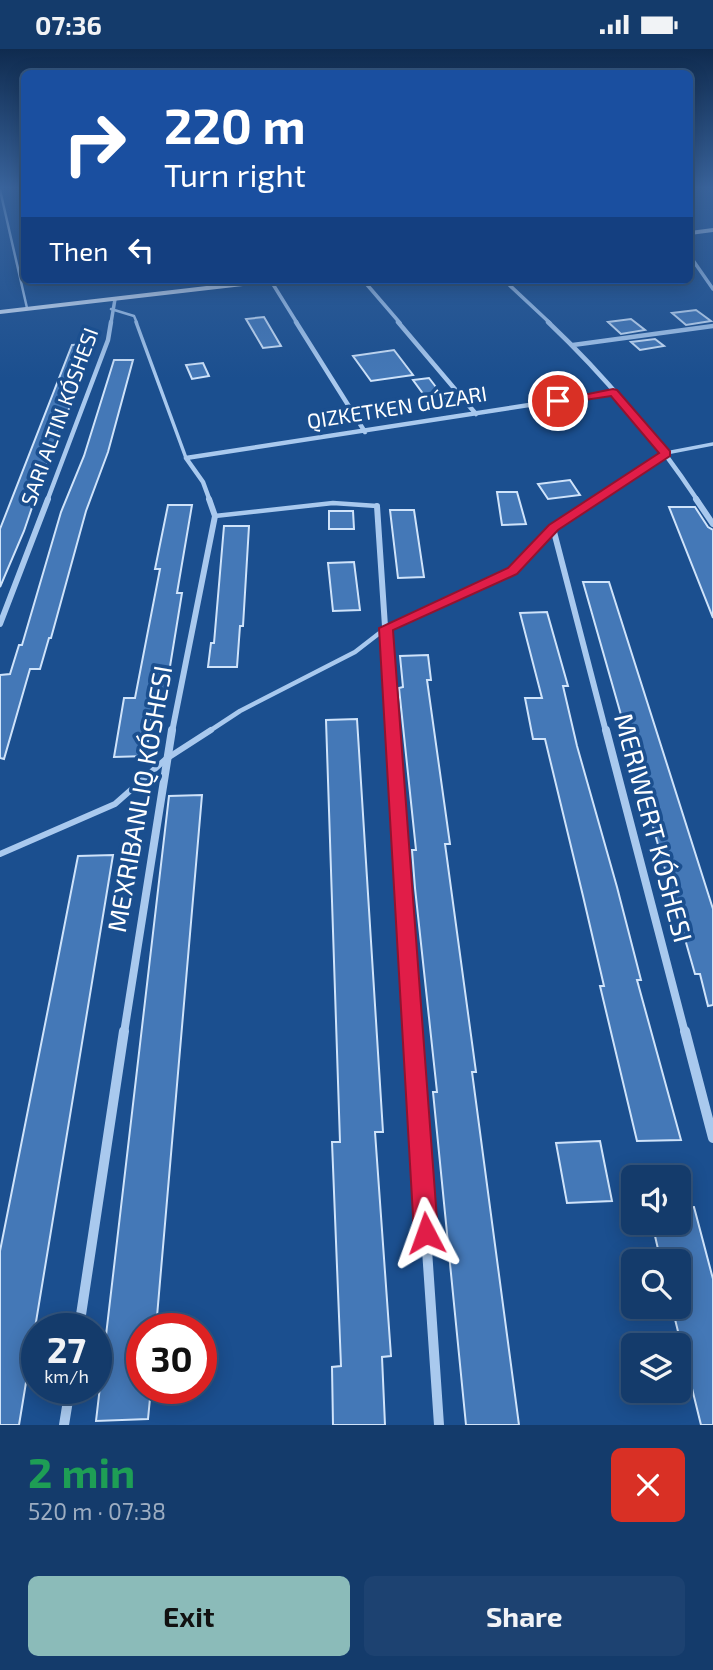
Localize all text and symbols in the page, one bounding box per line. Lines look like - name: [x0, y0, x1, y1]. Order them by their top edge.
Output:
- text: 07:36: [35, 9, 102, 40]
- text: 220 m: [164, 95, 306, 154]
- icon: right: [49, 98, 140, 189]
- text: Turn right: [164, 155, 306, 193]
- icon: left: [122, 231, 160, 269]
- text: Then: [49, 235, 108, 266]
- street label: SARI ALTIN KÓSHESI: [15, 324, 102, 509]
- pin: [528, 371, 588, 431]
- street label: QIZKETKEN GÚZARI: [305, 380, 489, 434]
- icon: arrive: [539, 382, 577, 420]
- street label: MEXRIBANLIQ KÓSHESI: [100, 663, 177, 934]
- street label: MERIWERT KÓSHESI: [609, 710, 700, 945]
- map controls: [621, 1165, 691, 1403]
- button: sound: [621, 1165, 691, 1235]
- position arrow: [389, 1196, 463, 1270]
- button: search: [621, 1249, 691, 1319]
- speed limit sign: 30: [126, 1313, 217, 1404]
- text: 27: [47, 1328, 86, 1370]
- button: layers: [621, 1333, 691, 1403]
- text: km/h: [44, 1365, 89, 1387]
- text: 2 min: [28, 1446, 135, 1496]
- button: close: [611, 1448, 685, 1522]
- text: 520 m · 07:38: [28, 1497, 166, 1525]
- button: Exit: [28, 1576, 350, 1656]
- button: Share: [364, 1576, 685, 1656]

